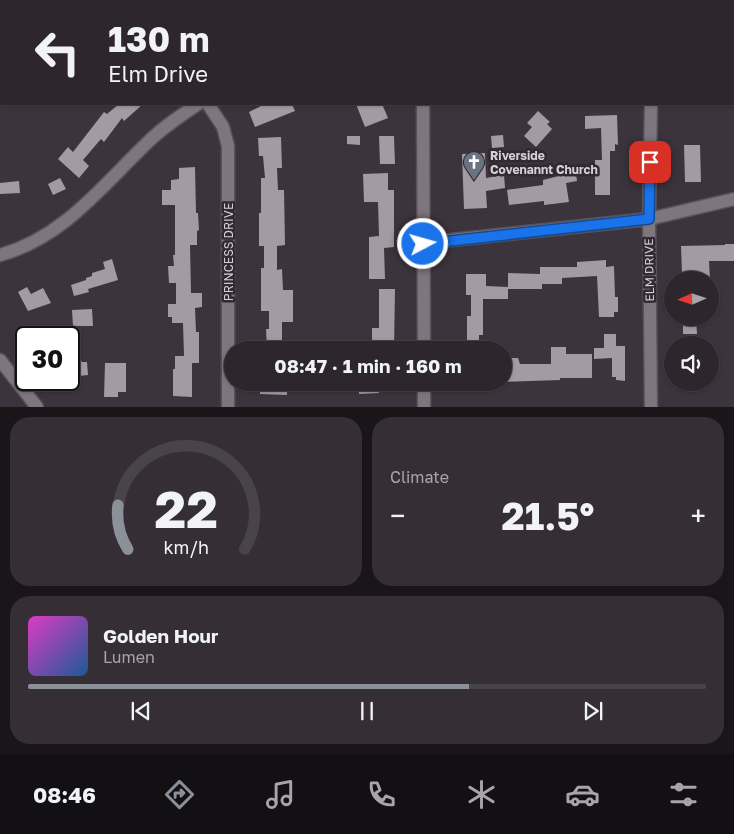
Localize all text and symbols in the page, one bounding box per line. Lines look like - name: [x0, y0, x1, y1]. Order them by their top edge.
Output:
- text: 130 m: [108, 18, 210, 60]
- icon: left: [25, 20, 90, 85]
- text: Elm Drive: [108, 60, 208, 87]
- pin: [629, 141, 671, 183]
- place label: Riverside Covenannt Church: [490, 148, 598, 177]
- icon: arrive: [636, 148, 664, 176]
- church icon: Riverside Covenannt Church: [462, 150, 486, 181]
- street label: PRINCESS DRIVE: [221, 203, 236, 301]
- position arrow: [396, 217, 448, 269]
- street label: ELM DRIVE: [641, 238, 657, 302]
- north arrow: [664, 271, 719, 326]
- map controls: [664, 271, 719, 391]
- speed limit sign: 30: [15, 326, 80, 391]
- button: sound: [664, 336, 719, 391]
- text: 08:47 · 1 min · 160 m: [274, 354, 462, 377]
- text: Climate: [390, 467, 449, 487]
- text: 22: [154, 477, 218, 539]
- text: 21.5°: [502, 493, 594, 538]
- text: −: [390, 499, 405, 532]
- text: +: [691, 499, 706, 532]
- text: km/h: [163, 536, 209, 558]
- text: Golden Hour: [103, 624, 218, 647]
- text: Lumen: [103, 647, 155, 667]
- icon: previous: [127, 697, 155, 725]
- icon: pause: [353, 697, 381, 725]
- icon: next: [579, 697, 607, 725]
- icon: directions: [162, 777, 197, 812]
- icon: music: [263, 777, 298, 812]
- icon: phone: [364, 777, 399, 812]
- icon: climate: [464, 777, 499, 812]
- icon: car: [565, 777, 600, 812]
- icon: filters: [666, 777, 701, 812]
- text: 08:46: [33, 781, 96, 808]

